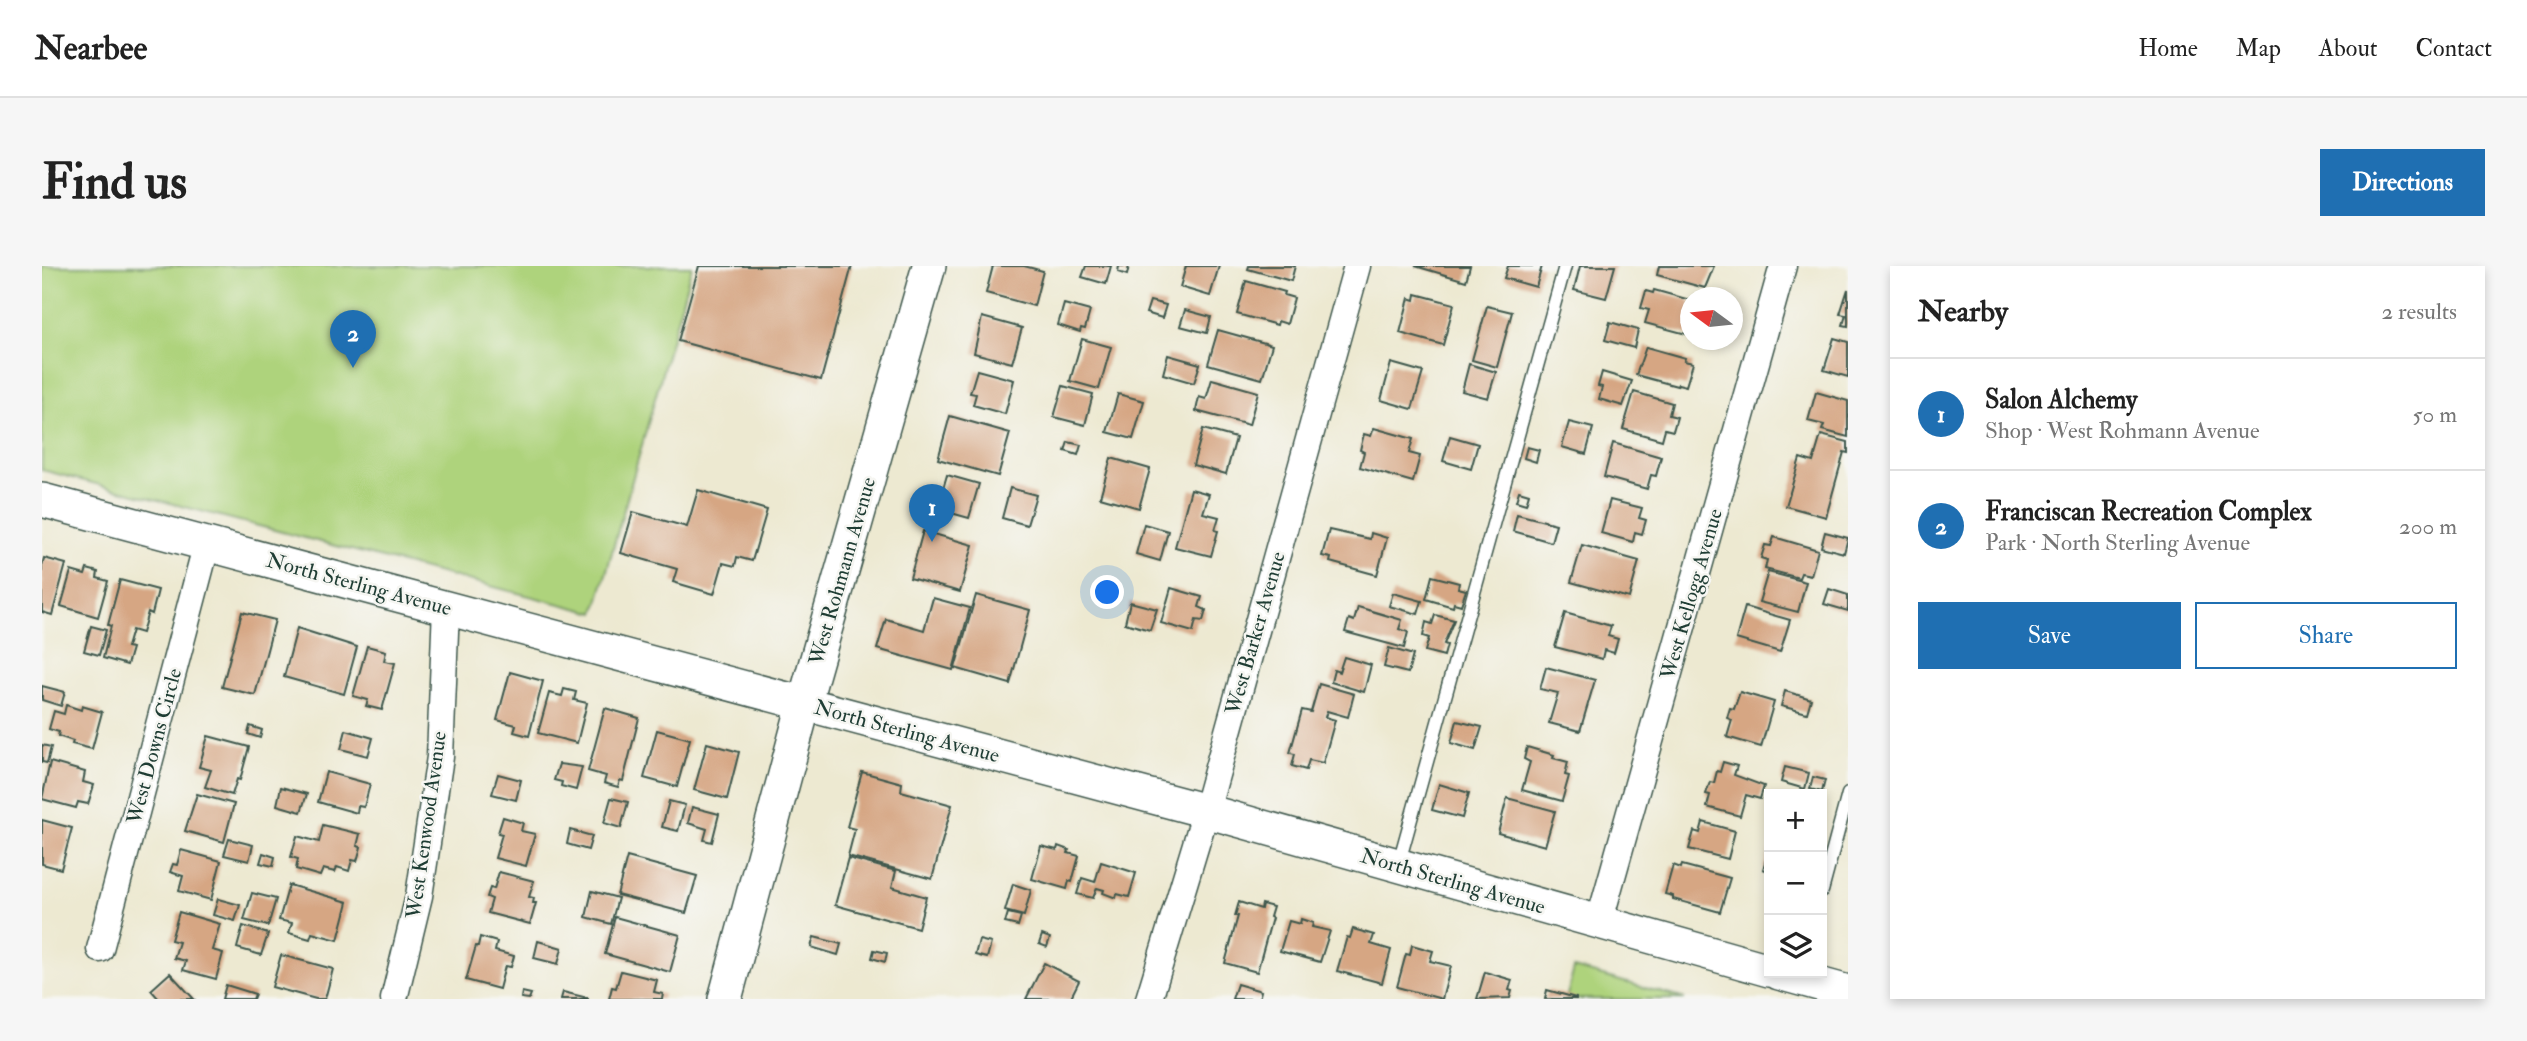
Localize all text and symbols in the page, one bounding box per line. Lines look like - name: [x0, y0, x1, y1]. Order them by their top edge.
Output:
- text: Nearbee: [35, 28, 147, 69]
- text: Home: [2138, 33, 2198, 64]
- text: Map: [2236, 33, 2281, 64]
- text: About: [2319, 33, 2378, 64]
- text: Contact: [2416, 33, 2492, 64]
- button: Directions: [2320, 149, 2485, 216]
- text: Find us: [42, 152, 187, 213]
- north arrow: [1680, 287, 1743, 350]
- text: Nearby: [1918, 293, 2008, 330]
- text: 2 results: [2382, 297, 2457, 326]
- pin: 2: [330, 310, 376, 368]
- text: Salon Alchemy: [1985, 384, 2137, 416]
- text: 1: [1937, 400, 1945, 429]
- text: 50 m: [2413, 400, 2457, 429]
- text: Shop · West Rohmann Avenue: [1985, 416, 2260, 445]
- street label: West Rohmann Avenue: [802, 474, 882, 669]
- pin: 1: [909, 484, 955, 542]
- text: Franciscan Recreation Complex: [1985, 496, 2312, 528]
- street label: West Kellogg Avenue: [1654, 505, 1729, 684]
- text: 2: [1935, 512, 1947, 541]
- text: 200 m: [2399, 512, 2457, 541]
- text: Park · North Sterling Avenue: [1985, 528, 2250, 557]
- street label: North Sterling Avenue: [263, 547, 455, 622]
- street label: West Barker Avenue: [1219, 548, 1292, 719]
- your location: [1090, 575, 1124, 609]
- button: Save: [1918, 602, 2181, 669]
- button: Share: [2195, 602, 2457, 669]
- street label: West Downs Circle: [120, 665, 188, 828]
- street label: North Sterling Avenue: [811, 694, 1003, 769]
- street label: West Kenwood Avenue: [400, 729, 453, 922]
- map controls: [1764, 789, 1827, 978]
- button: +: [1764, 789, 1827, 852]
- street label: North Sterling Avenue: [1357, 842, 1549, 921]
- button: −: [1764, 852, 1827, 915]
- button: layers: [1764, 915, 1827, 978]

